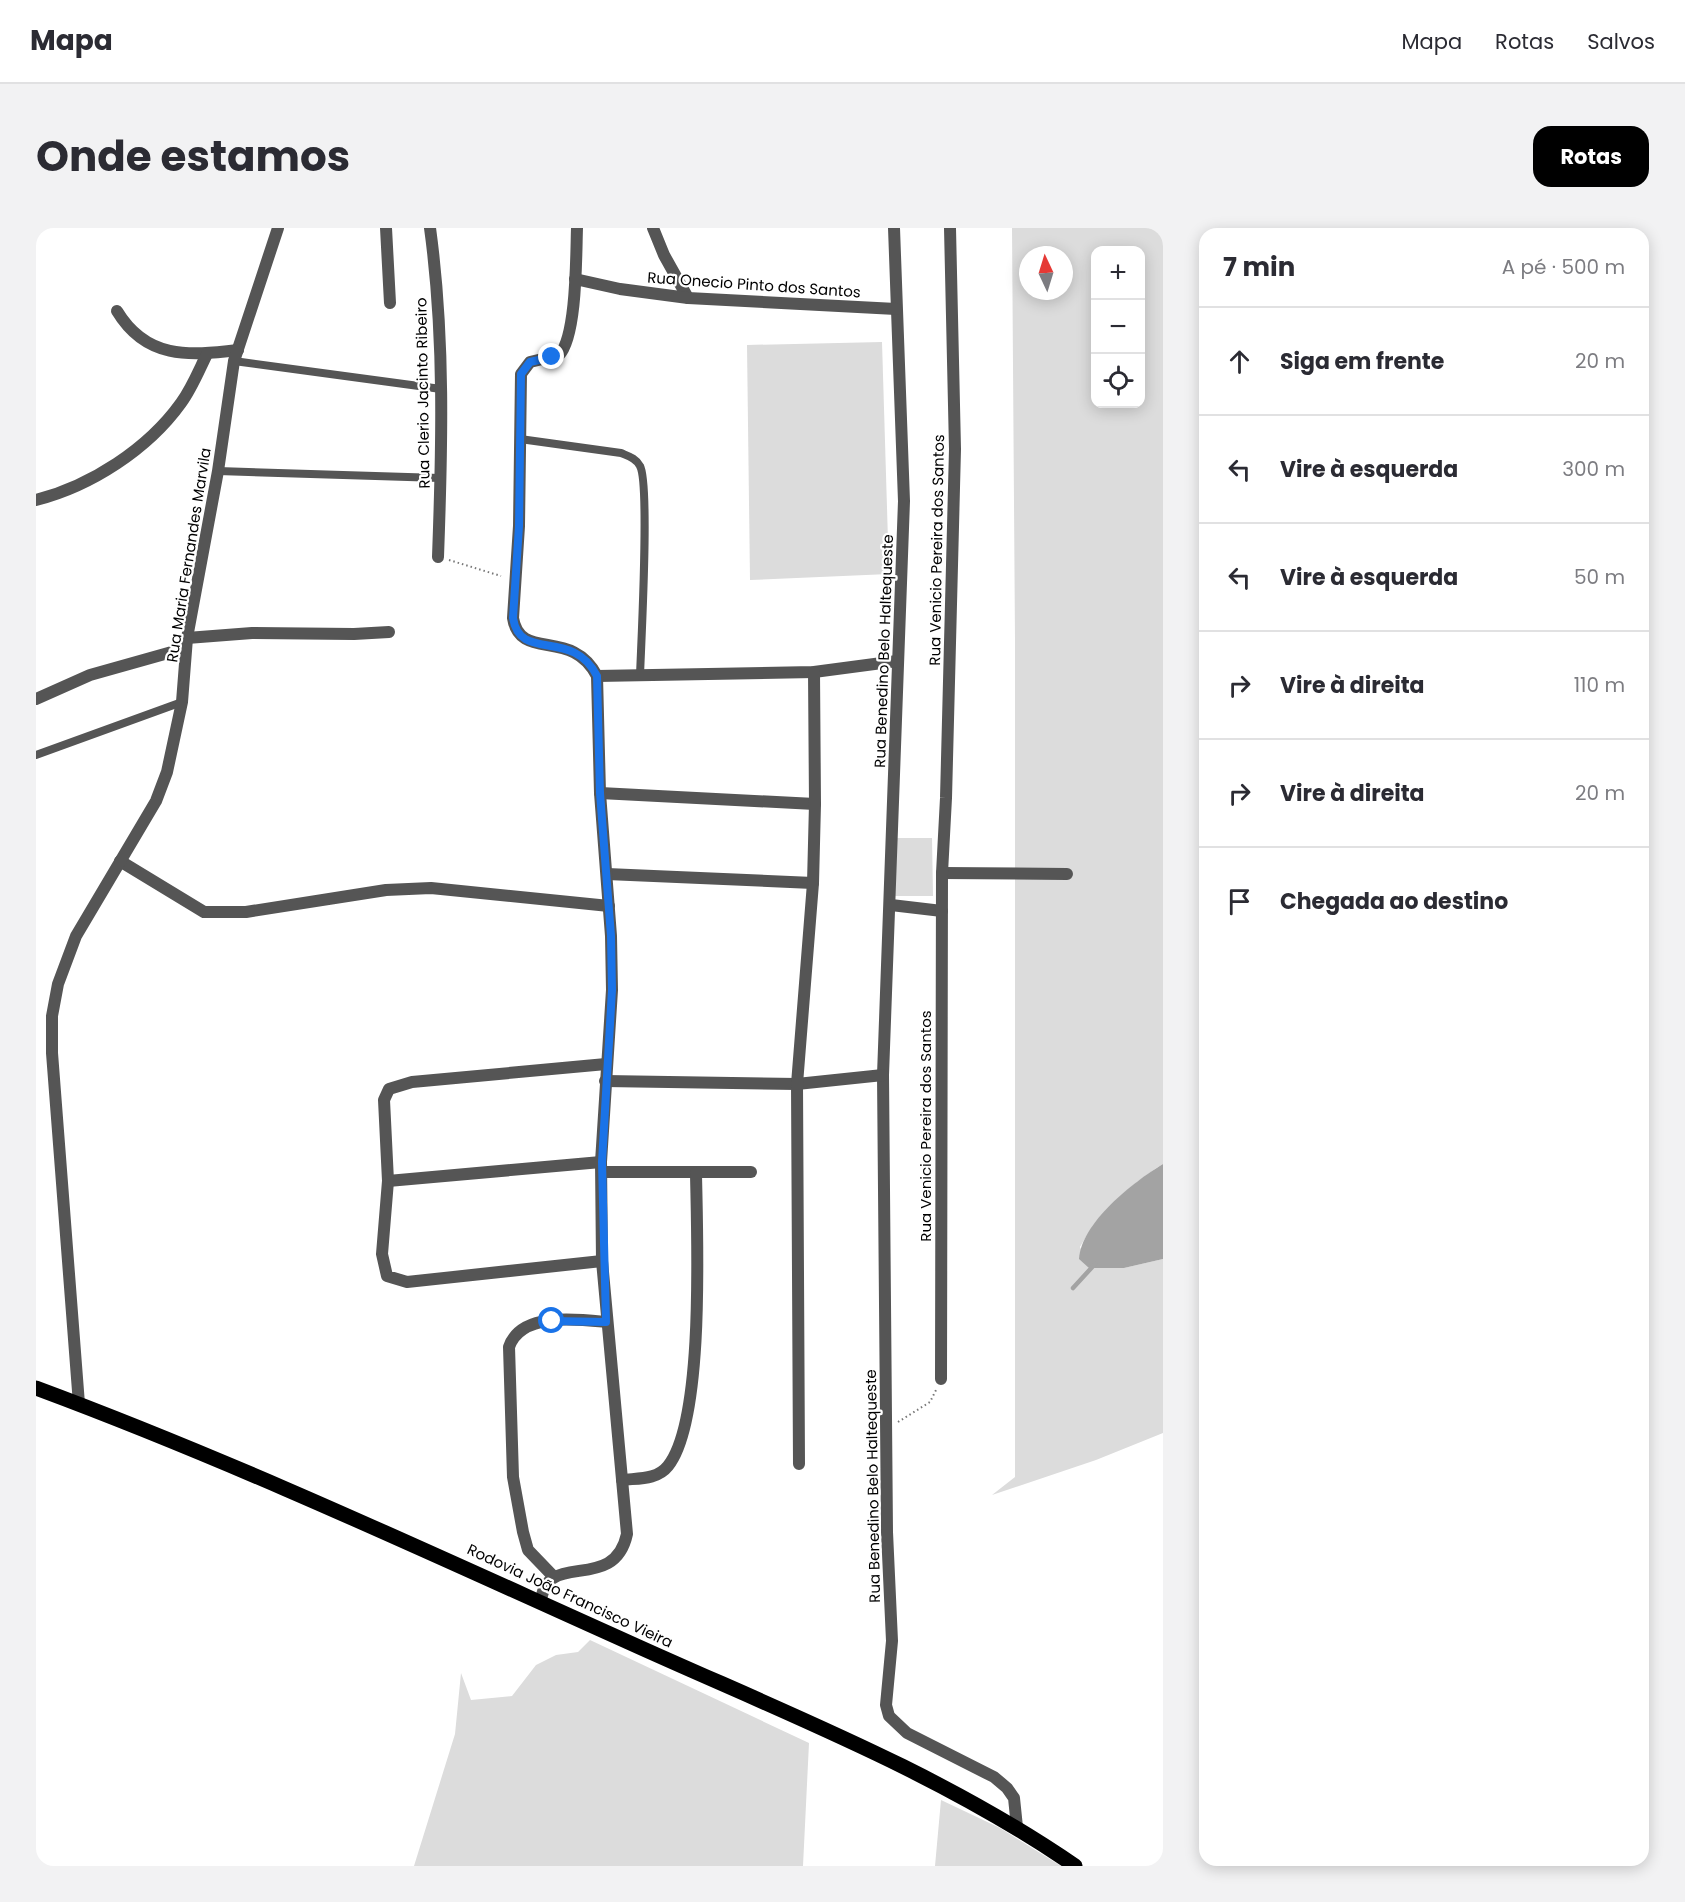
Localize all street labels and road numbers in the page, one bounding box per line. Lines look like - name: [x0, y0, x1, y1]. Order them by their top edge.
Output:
- street label: Rua Onecio Pinto dos Santos: [647, 267, 862, 302]
- street label: Rua Clerio Jacinto Ribeiro: [410, 297, 435, 489]
- street label: Rua Venicio Pereira dos Santos: [924, 434, 949, 666]
- street label: Rua Maria Fernandes Marvila: [161, 446, 216, 664]
- street label: Rua Benedino Belo Haltequeste: [869, 534, 898, 768]
- street label: Rua Venicio Pereira dos Santos: [915, 1010, 936, 1242]
- street label: Rua Benedino Belo Haltequeste: [860, 1369, 885, 1603]
- street label: Rodovia João Francisco Vieira: [464, 1539, 677, 1653]

